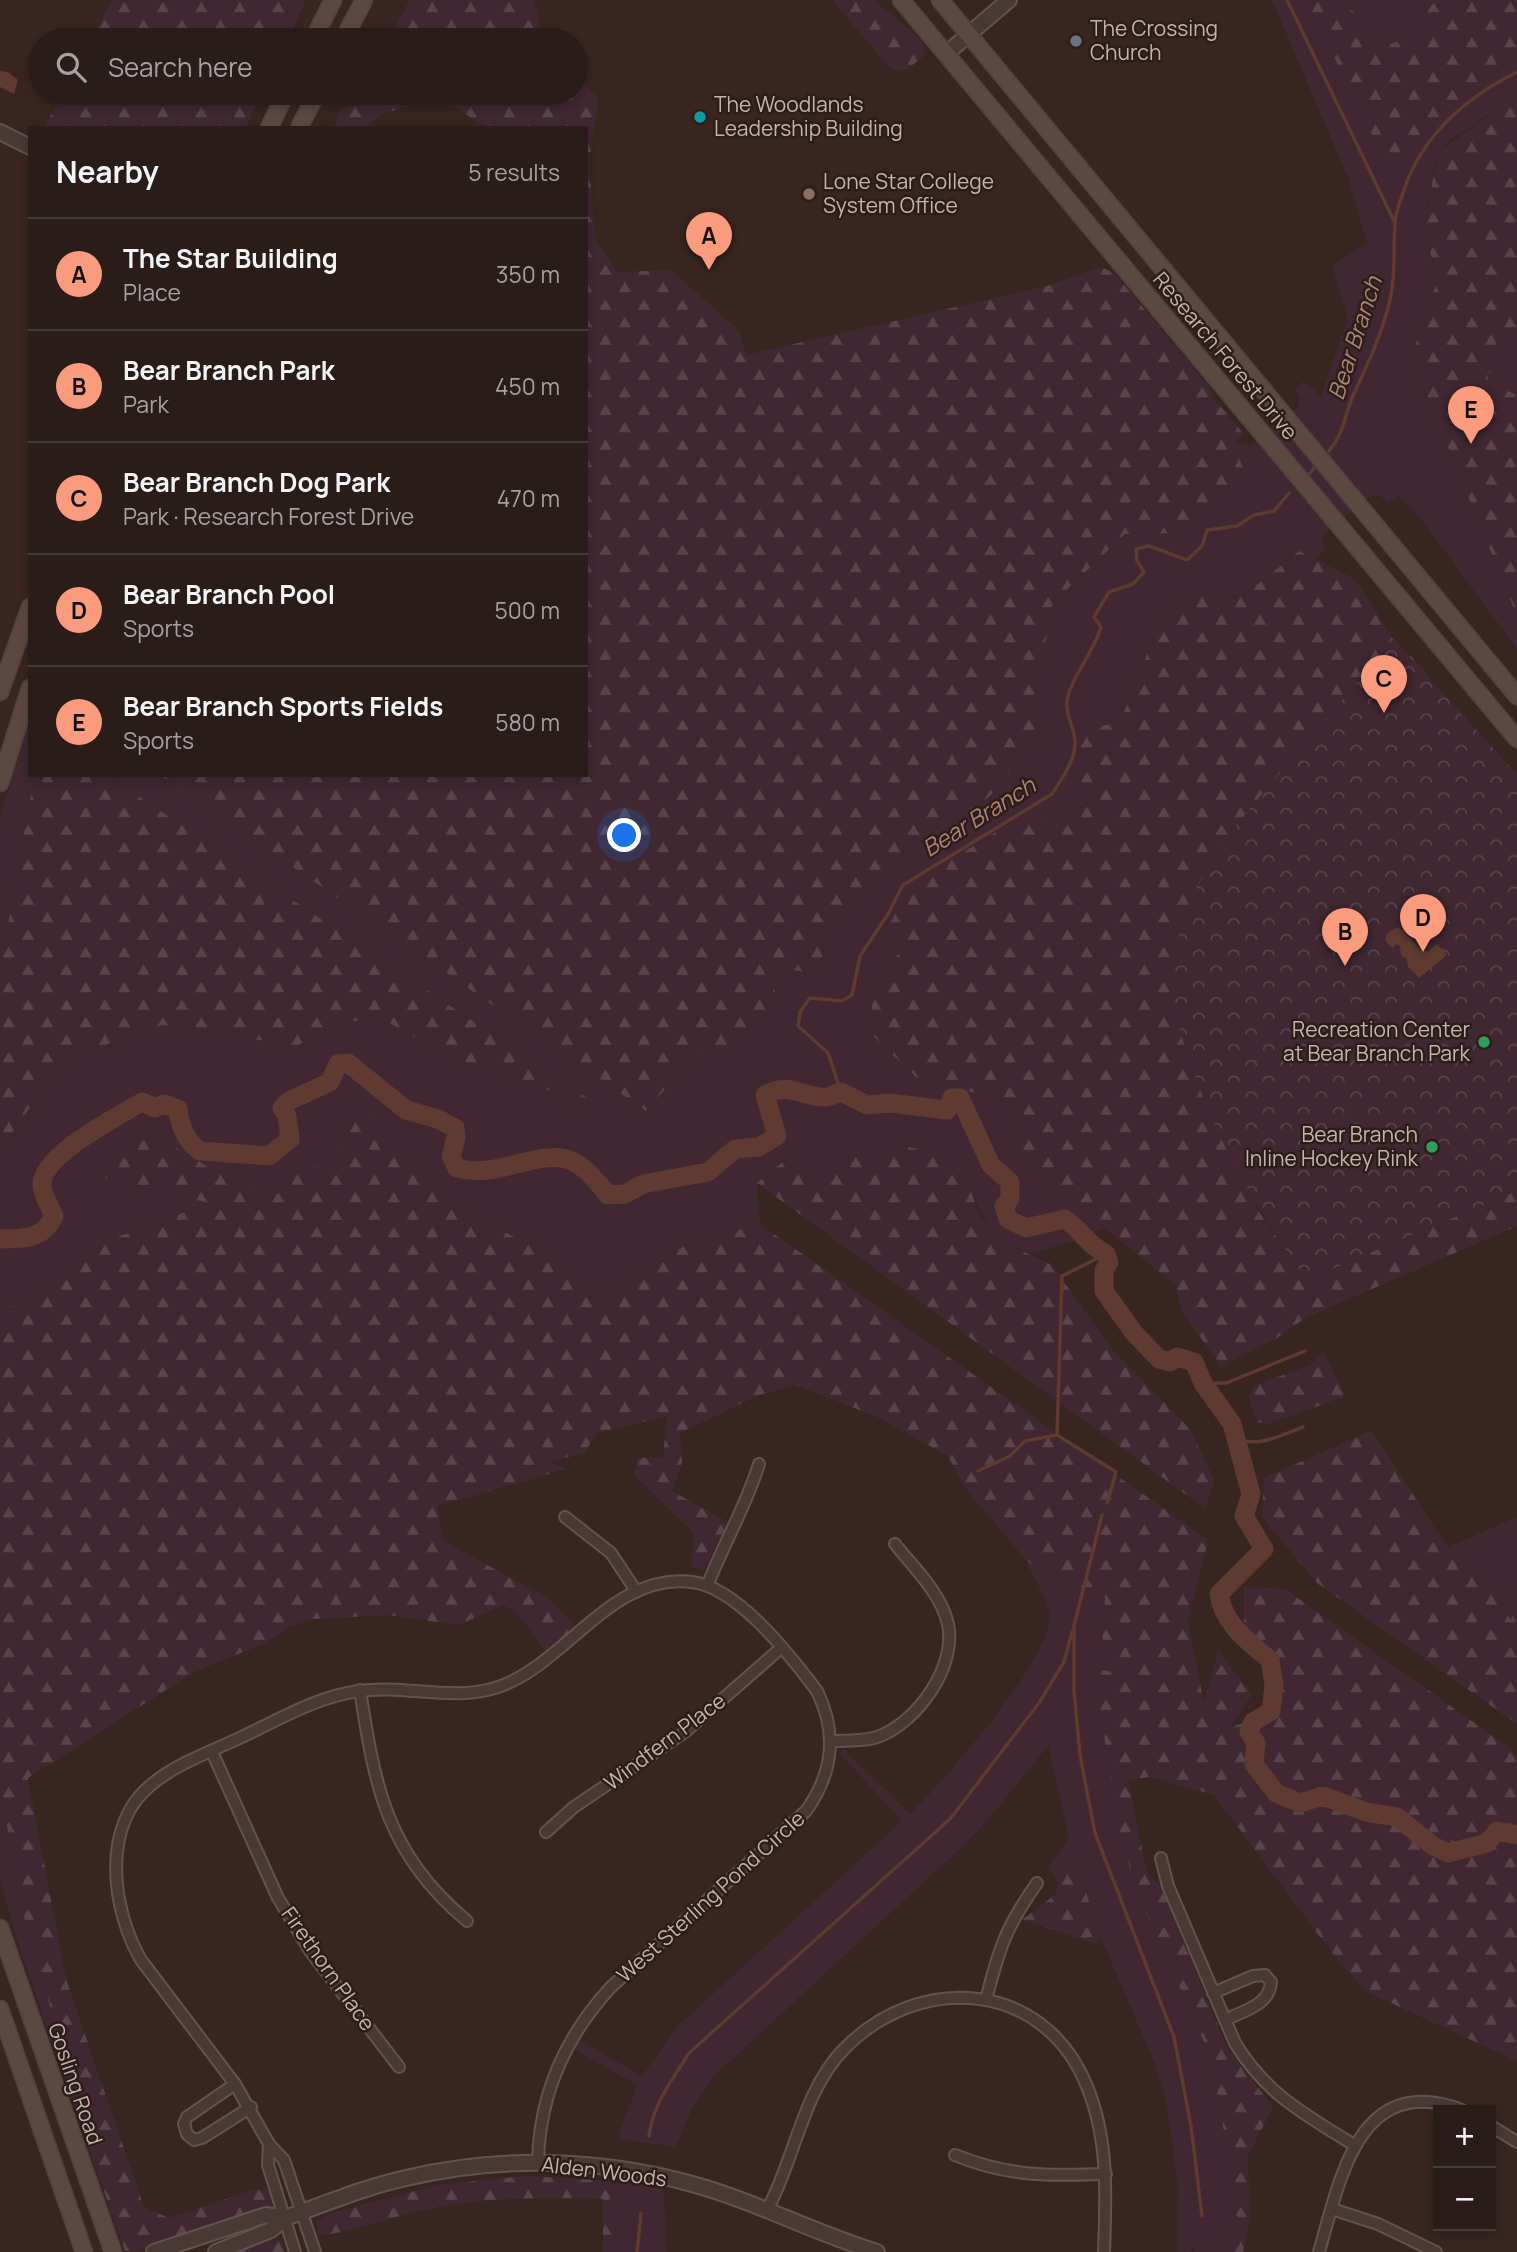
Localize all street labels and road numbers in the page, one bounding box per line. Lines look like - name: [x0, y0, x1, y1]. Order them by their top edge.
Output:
- street label: Research Forest Drive: [1147, 266, 1304, 445]
- street label: Windfern Place: [598, 1686, 731, 1796]
- street label: West Sterling Pond Circle: [610, 1804, 810, 1988]
- street label: Firethorn Place: [276, 1901, 382, 2036]
- street label: Gosling Road: [42, 2019, 110, 2148]
- street label: Alden Woods: [540, 2149, 668, 2193]

